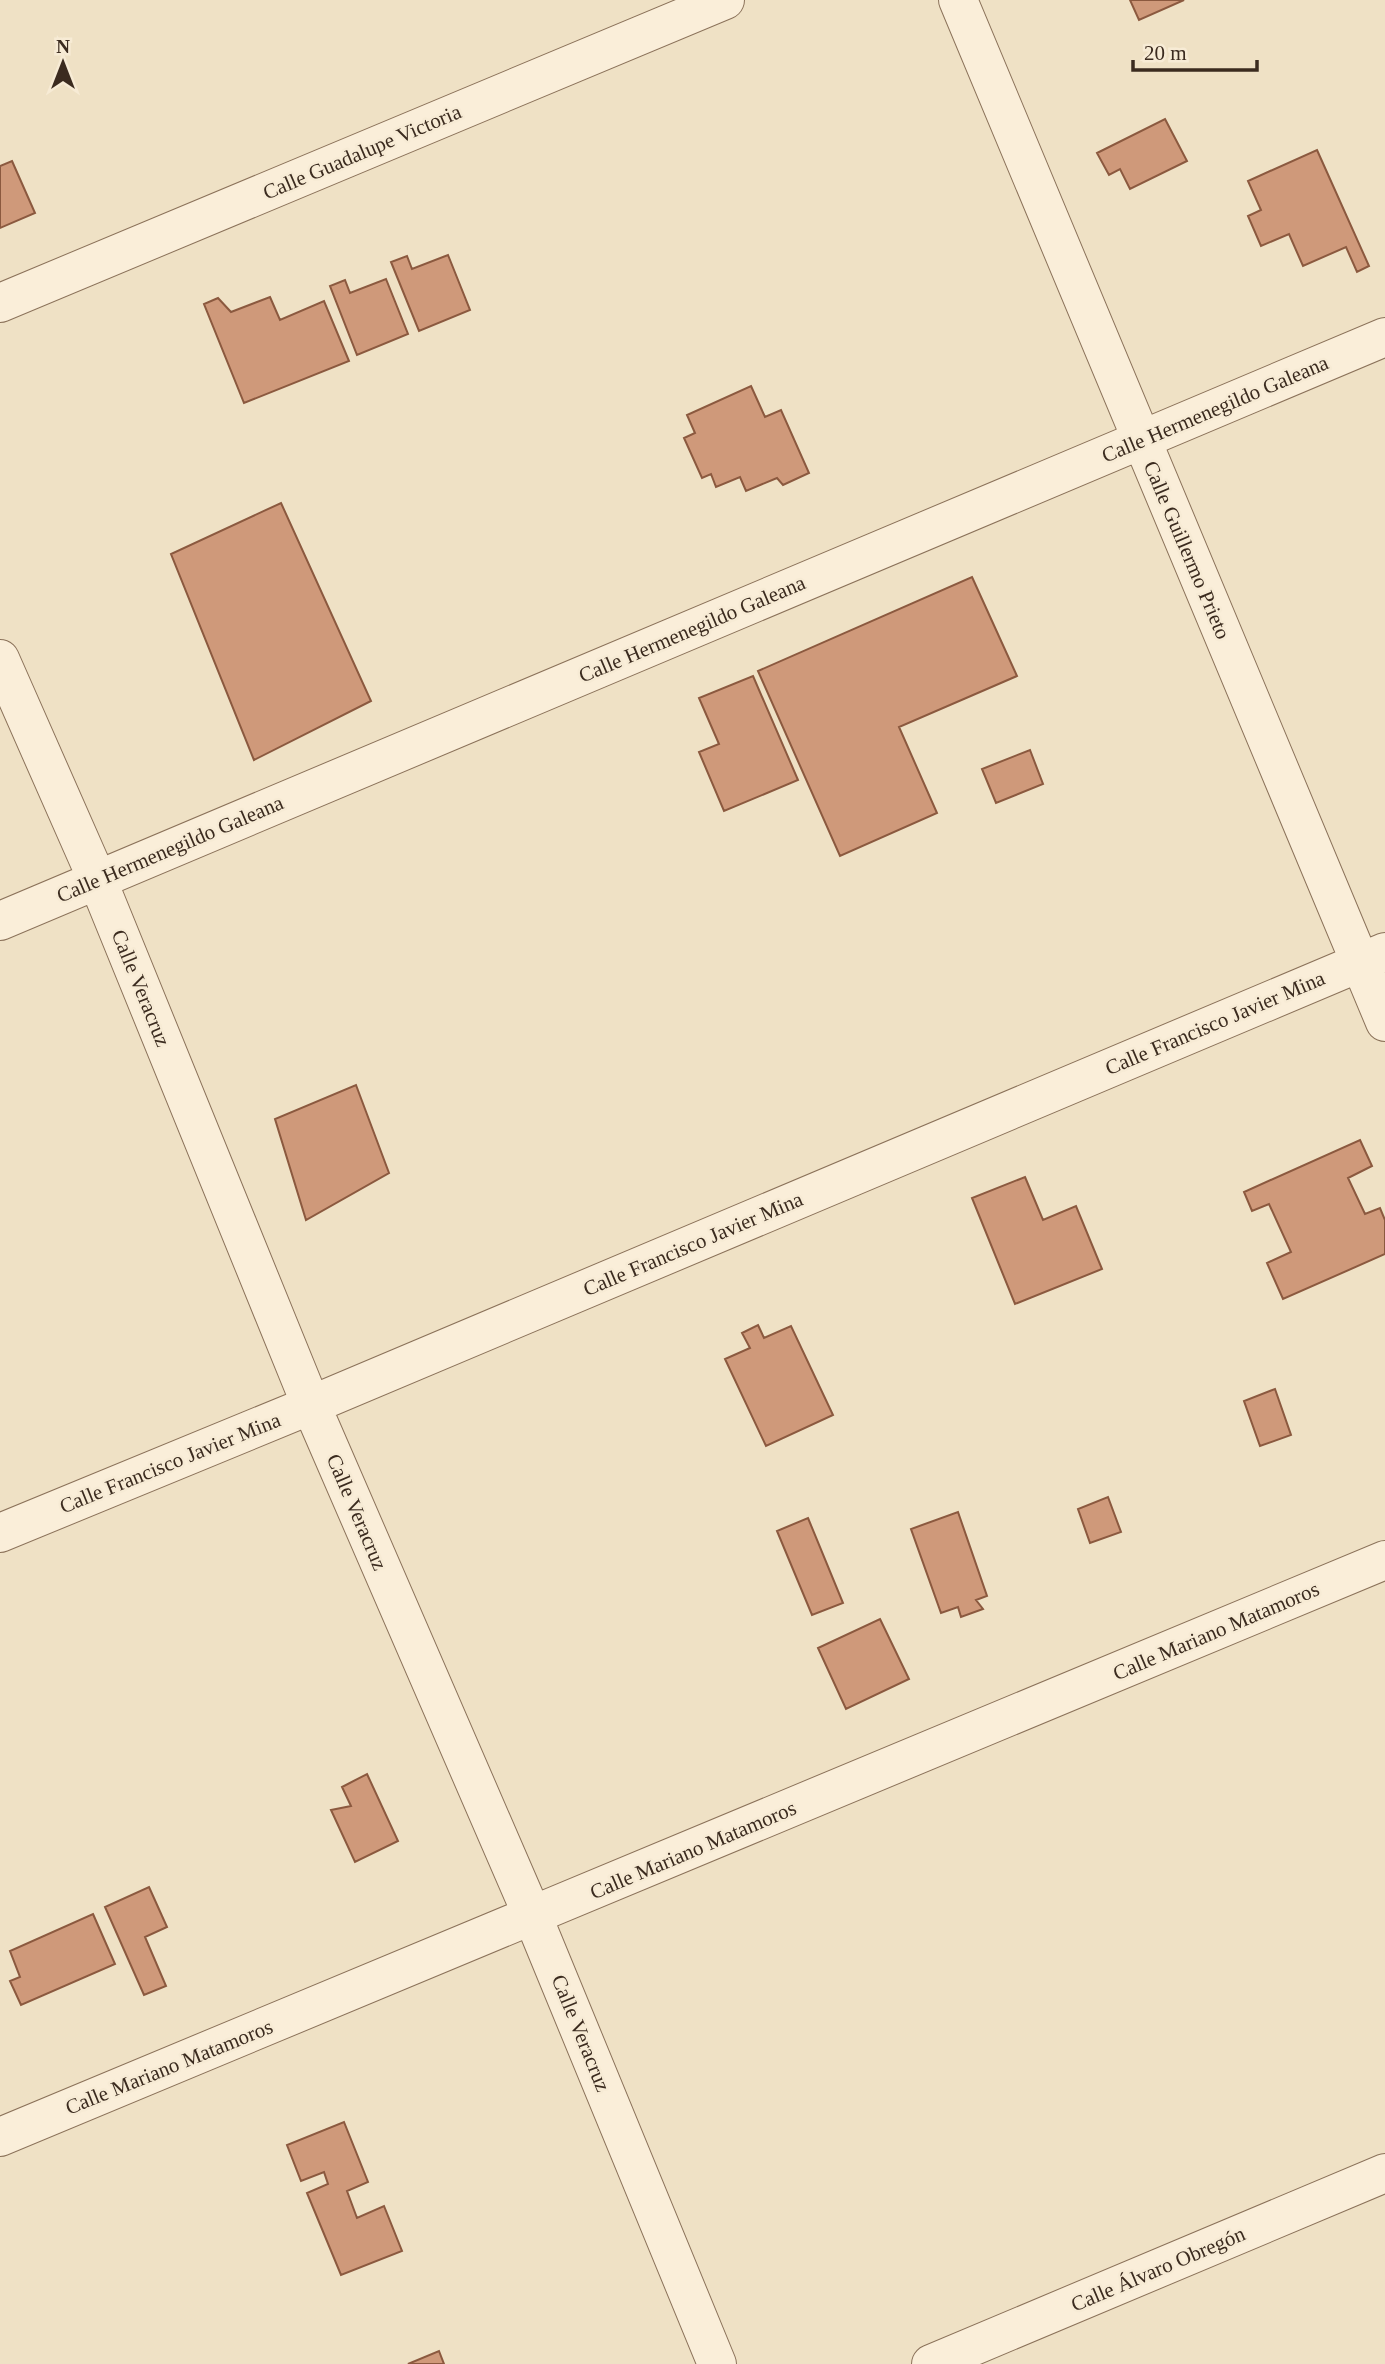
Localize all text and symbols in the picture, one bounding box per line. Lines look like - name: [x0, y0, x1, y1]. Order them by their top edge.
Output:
- north arrow: [28, 28, 98, 98]
- scale bar: [1133, 28, 1257, 72]
- text: N: [56, 36, 70, 57]
- text: 20 m: [1144, 41, 1187, 65]
- street label: Calle Guadalupe Victoria: [259, 99, 465, 205]
- street label: Calle Hermenegildo Galeana: [1098, 350, 1332, 468]
- street label: Calle Guillermo Prieto: [1139, 457, 1235, 643]
- street label: Calle Hermenegildo Galeana: [575, 570, 809, 688]
- street label: Calle Hermenegildo Galeana: [53, 790, 287, 908]
- street label: Calle Veracruz: [107, 926, 175, 1050]
- street label: Calle Francisco Javier Mina: [1102, 966, 1329, 1080]
- street label: Calle Francisco Javier Mina: [580, 1187, 807, 1301]
- street label: Calle Francisco Javier Mina: [56, 1407, 285, 1518]
- street label: Calle Veracruz: [322, 1450, 392, 1574]
- street label: Calle Mariano Matamoros: [1109, 1577, 1323, 1685]
- street label: Calle Mariano Matamoros: [586, 1796, 800, 1904]
- street label: Calle Veracruz: [547, 1971, 615, 2095]
- street label: Calle Mariano Matamoros: [62, 2014, 276, 2120]
- street label: Calle Álvaro Obregón: [1067, 2221, 1249, 2317]

